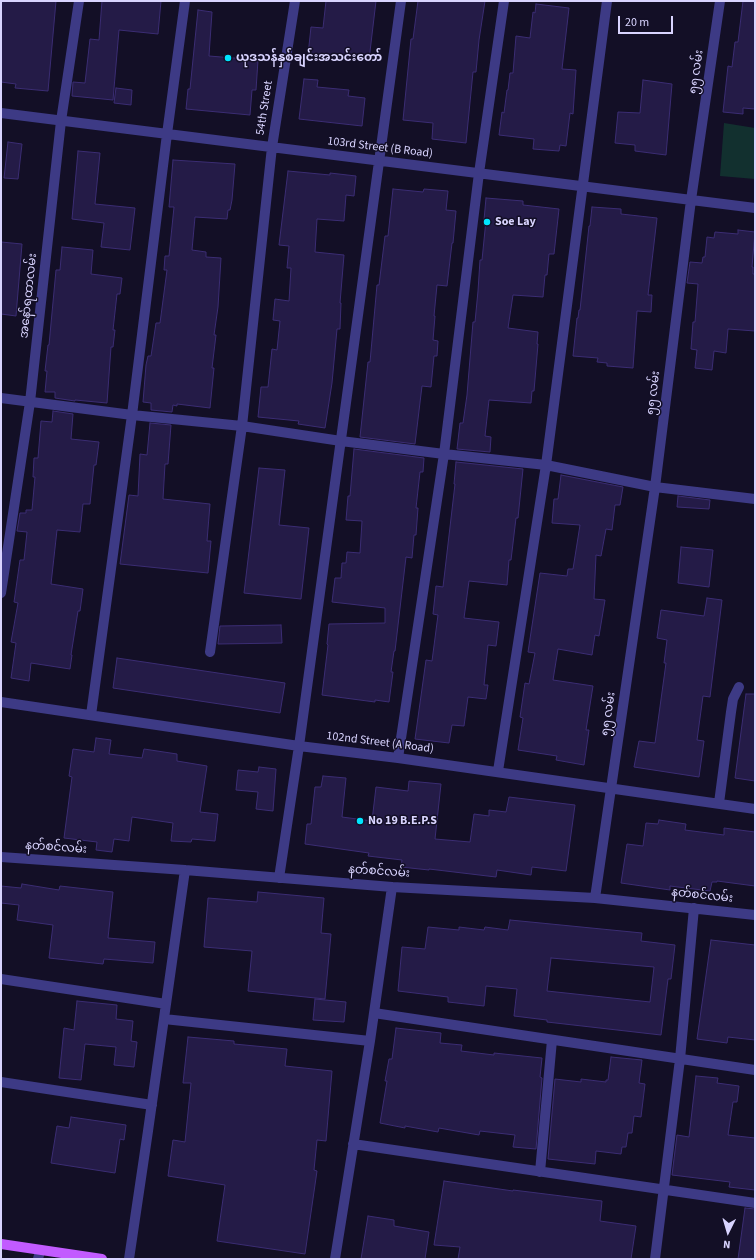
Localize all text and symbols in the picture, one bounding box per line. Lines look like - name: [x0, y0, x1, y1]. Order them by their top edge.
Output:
- scale bar: [620, 8, 675, 34]
- text: 20 m: [625, 14, 649, 31]
- street label: ၅၅ လမ်း: [687, 49, 707, 95]
- place label: ယုဒသန်နှစ်ချင်းအသင်းတော်: [236, 51, 382, 65]
- marker: ယုဒသန်နှစ်ချင်းအသင်းတော်: [223, 53, 233, 63]
- street label: 54th Street: [254, 80, 276, 136]
- street label: 103rd Street (B Road): [327, 134, 433, 162]
- place label: Soe Lay: [495, 215, 536, 229]
- marker: Soe Lay: [482, 217, 492, 227]
- street label: အနော်ရထာလမ်း: [17, 253, 41, 339]
- street label: ၅၅ လမ်း: [644, 370, 664, 416]
- street label: ၅၅ လမ်း: [599, 691, 619, 737]
- street label: 102nd Street (A Road): [326, 729, 434, 757]
- place label: No 19 B.E.P.S: [368, 814, 437, 828]
- marker: No 19 B.E.P.S: [355, 816, 365, 826]
- street label: နတ်စင်လမ်း: [25, 839, 87, 857]
- street label: နတ်စင်လမ်း: [348, 863, 410, 881]
- street label: နတ်စင်လမ်း: [670, 886, 734, 906]
- north arrow: [708, 1212, 748, 1252]
- text: N: [723, 1237, 731, 1252]

